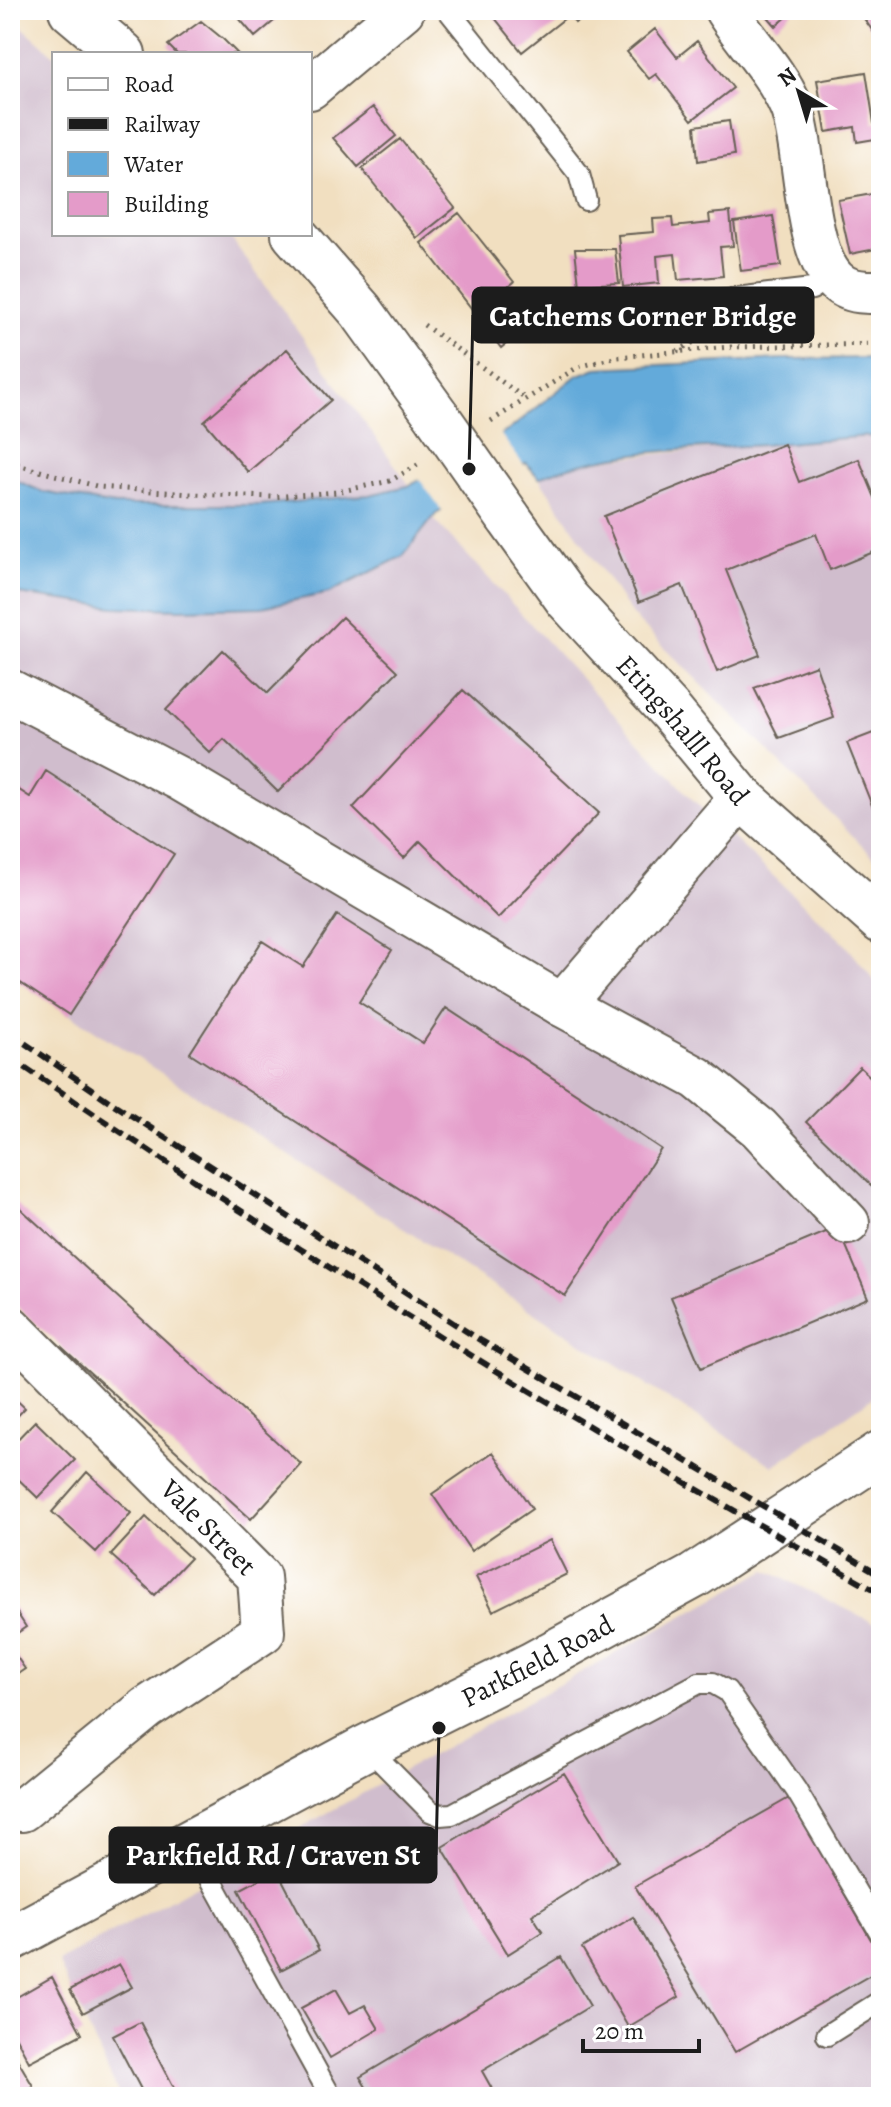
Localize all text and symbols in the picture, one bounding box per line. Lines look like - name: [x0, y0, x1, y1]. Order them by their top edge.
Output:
- legend: [52, 52, 312, 236]
- north arrow: [759, 52, 839, 132]
- text: N: [772, 60, 803, 94]
- text: Road: [124, 68, 174, 100]
- text: Railway: [124, 108, 200, 140]
- text: Water: [123, 148, 184, 180]
- text: Building: [124, 188, 209, 220]
- callout: Catchems Corner Bridge: [473, 288, 813, 342]
- text: Catchems Corner Bridge: [489, 296, 797, 336]
- street label: Etingshalll Road: [607, 647, 758, 814]
- street label: Vale Street: [151, 1470, 265, 1584]
- street label: Parkfield Road: [455, 1605, 621, 1717]
- callout: Parkfield Rd / Craven St: [110, 1828, 436, 1882]
- text: Parkfield Rd / Craven St: [126, 1835, 420, 1875]
- scale bar: [583, 2003, 699, 2053]
- text: 20 m: [595, 2015, 644, 2047]

